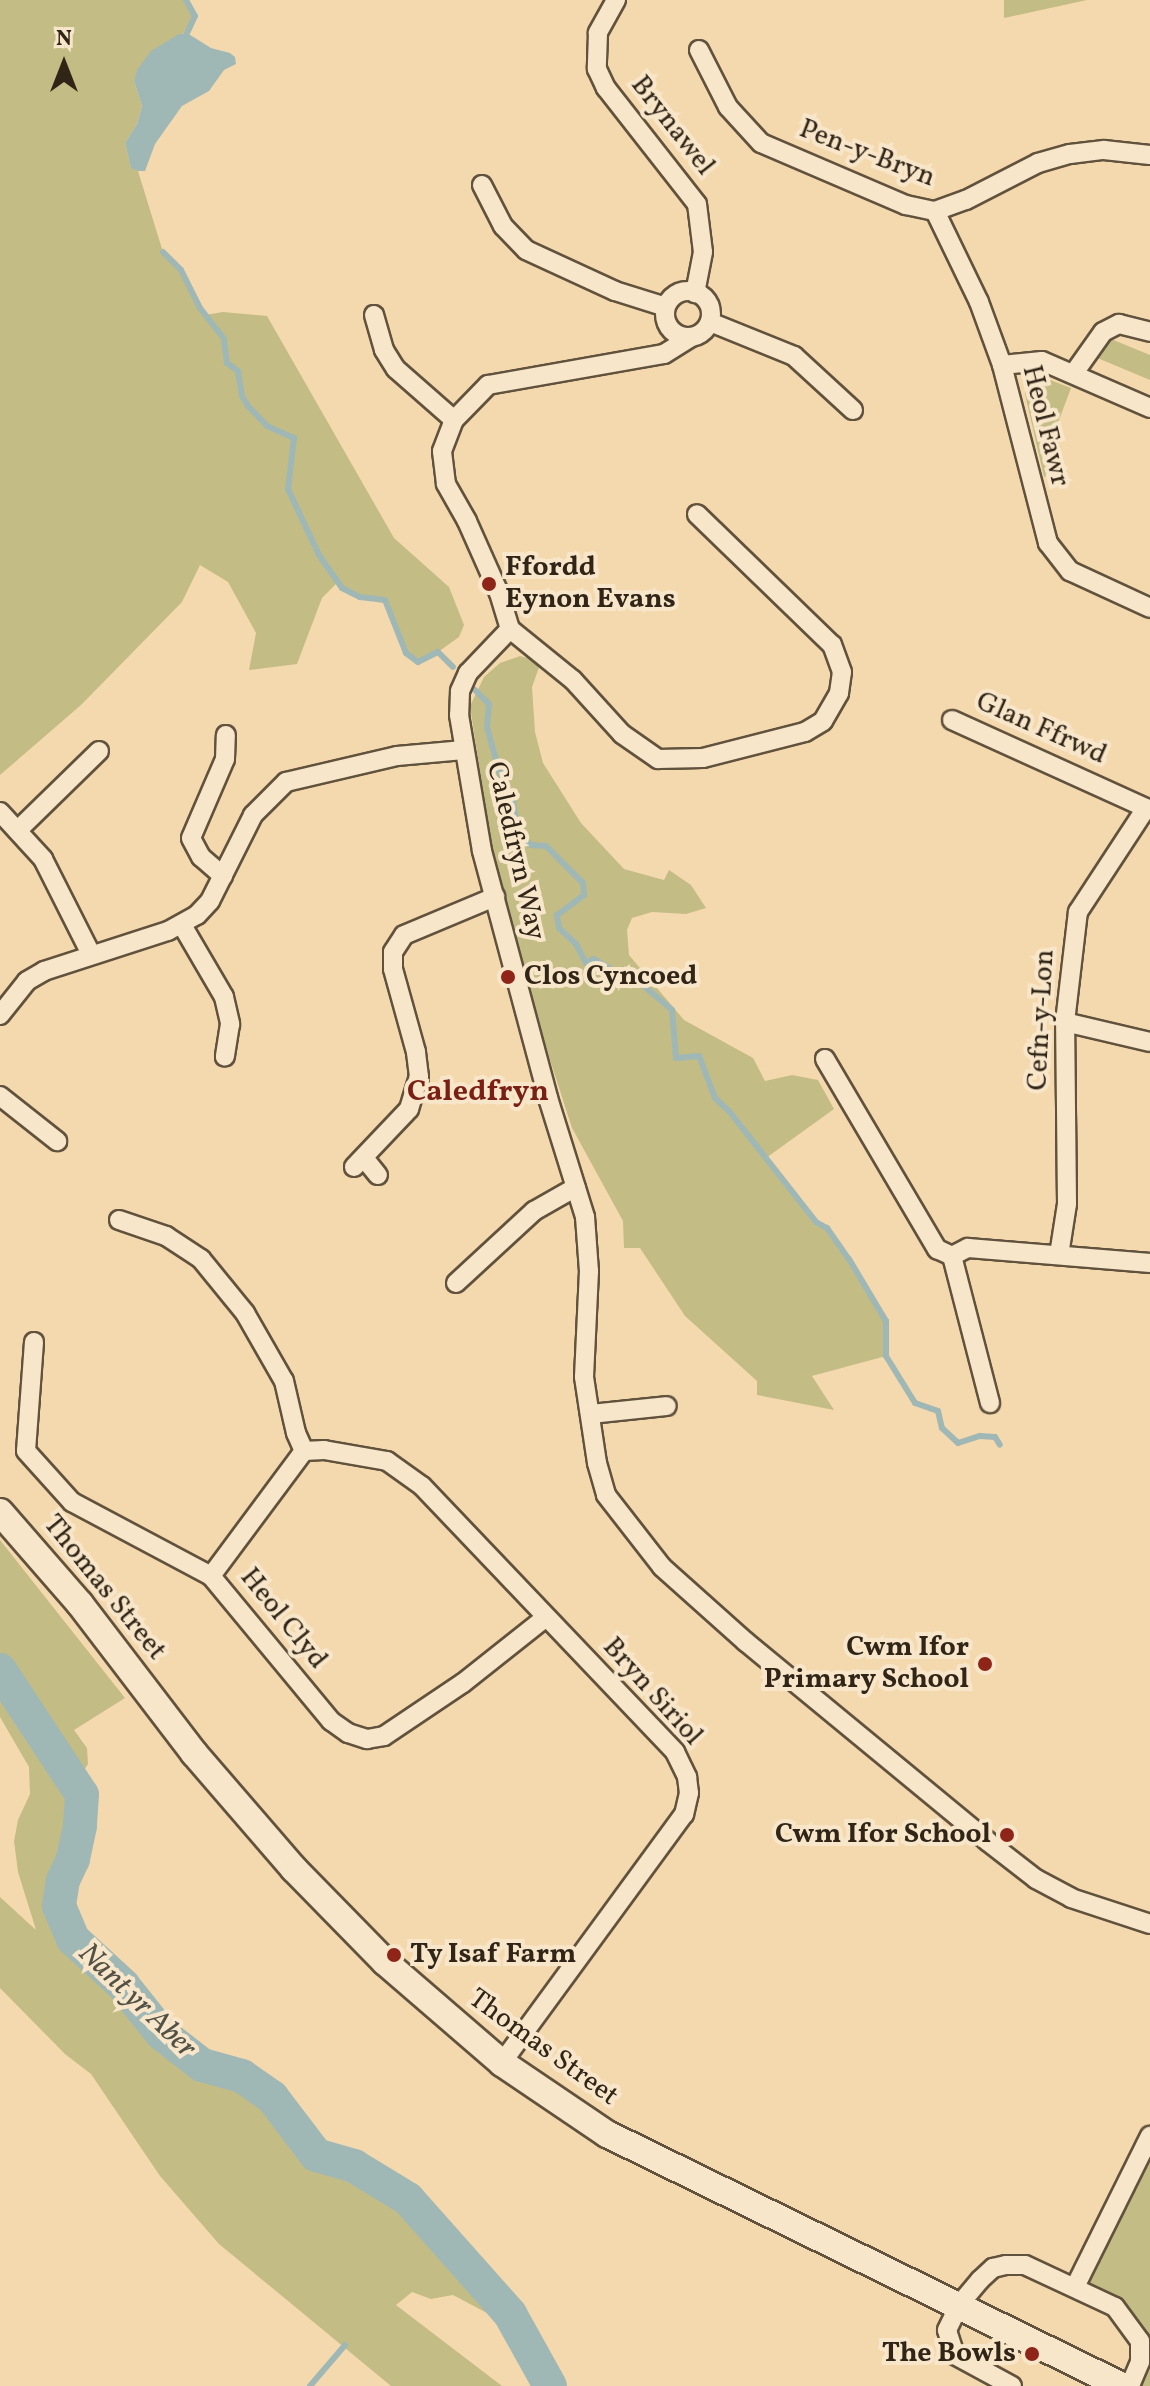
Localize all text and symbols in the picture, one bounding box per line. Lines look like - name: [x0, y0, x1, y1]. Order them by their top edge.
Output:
- north arrow: [24, 24, 104, 104]
- text: N: [56, 24, 72, 55]
- street label: Brynawel: [623, 69, 721, 183]
- street label: Pen-y-Bryn: [794, 113, 940, 195]
- street label: Heol Fawr: [1014, 362, 1076, 490]
- place label: Ffordd Eynon Evans: [505, 551, 676, 617]
- marker: Ffordd Eynon Evans: [480, 575, 498, 593]
- street label: Glan Ffrwd: [971, 685, 1111, 773]
- street label: Caledfryn Way: [478, 758, 552, 944]
- street label: Cefn-y-Lon: [1022, 949, 1062, 1091]
- place label: Clos Cyncoed: [524, 960, 697, 994]
- marker: Clos Cyncoed: [499, 968, 517, 986]
- district label: Caledfryn: [407, 1074, 549, 1110]
- street label: Thomas Street: [35, 1509, 173, 1667]
- street label: Heol Clyd: [232, 1562, 334, 1676]
- street label: Bryn Siriol: [595, 1631, 709, 1753]
- place label: Cwm Ifor Primary School: [763, 1631, 969, 1697]
- marker: Cwm Ifor Primary School: [976, 1655, 994, 1673]
- place label: Cwm Ifor School: [775, 1818, 991, 1852]
- marker: Cwm Ifor School: [998, 1826, 1016, 1844]
- water label: Nant yr Aber: [70, 1936, 204, 2066]
- place label: Ty Isaf Farm: [410, 1938, 574, 1972]
- marker: Ty Isaf Farm: [385, 1946, 403, 1964]
- street label: Thomas Street: [461, 1982, 625, 2114]
- place label: The Bowls: [882, 2337, 1016, 2371]
- marker: The Bowls: [1023, 2345, 1041, 2363]

